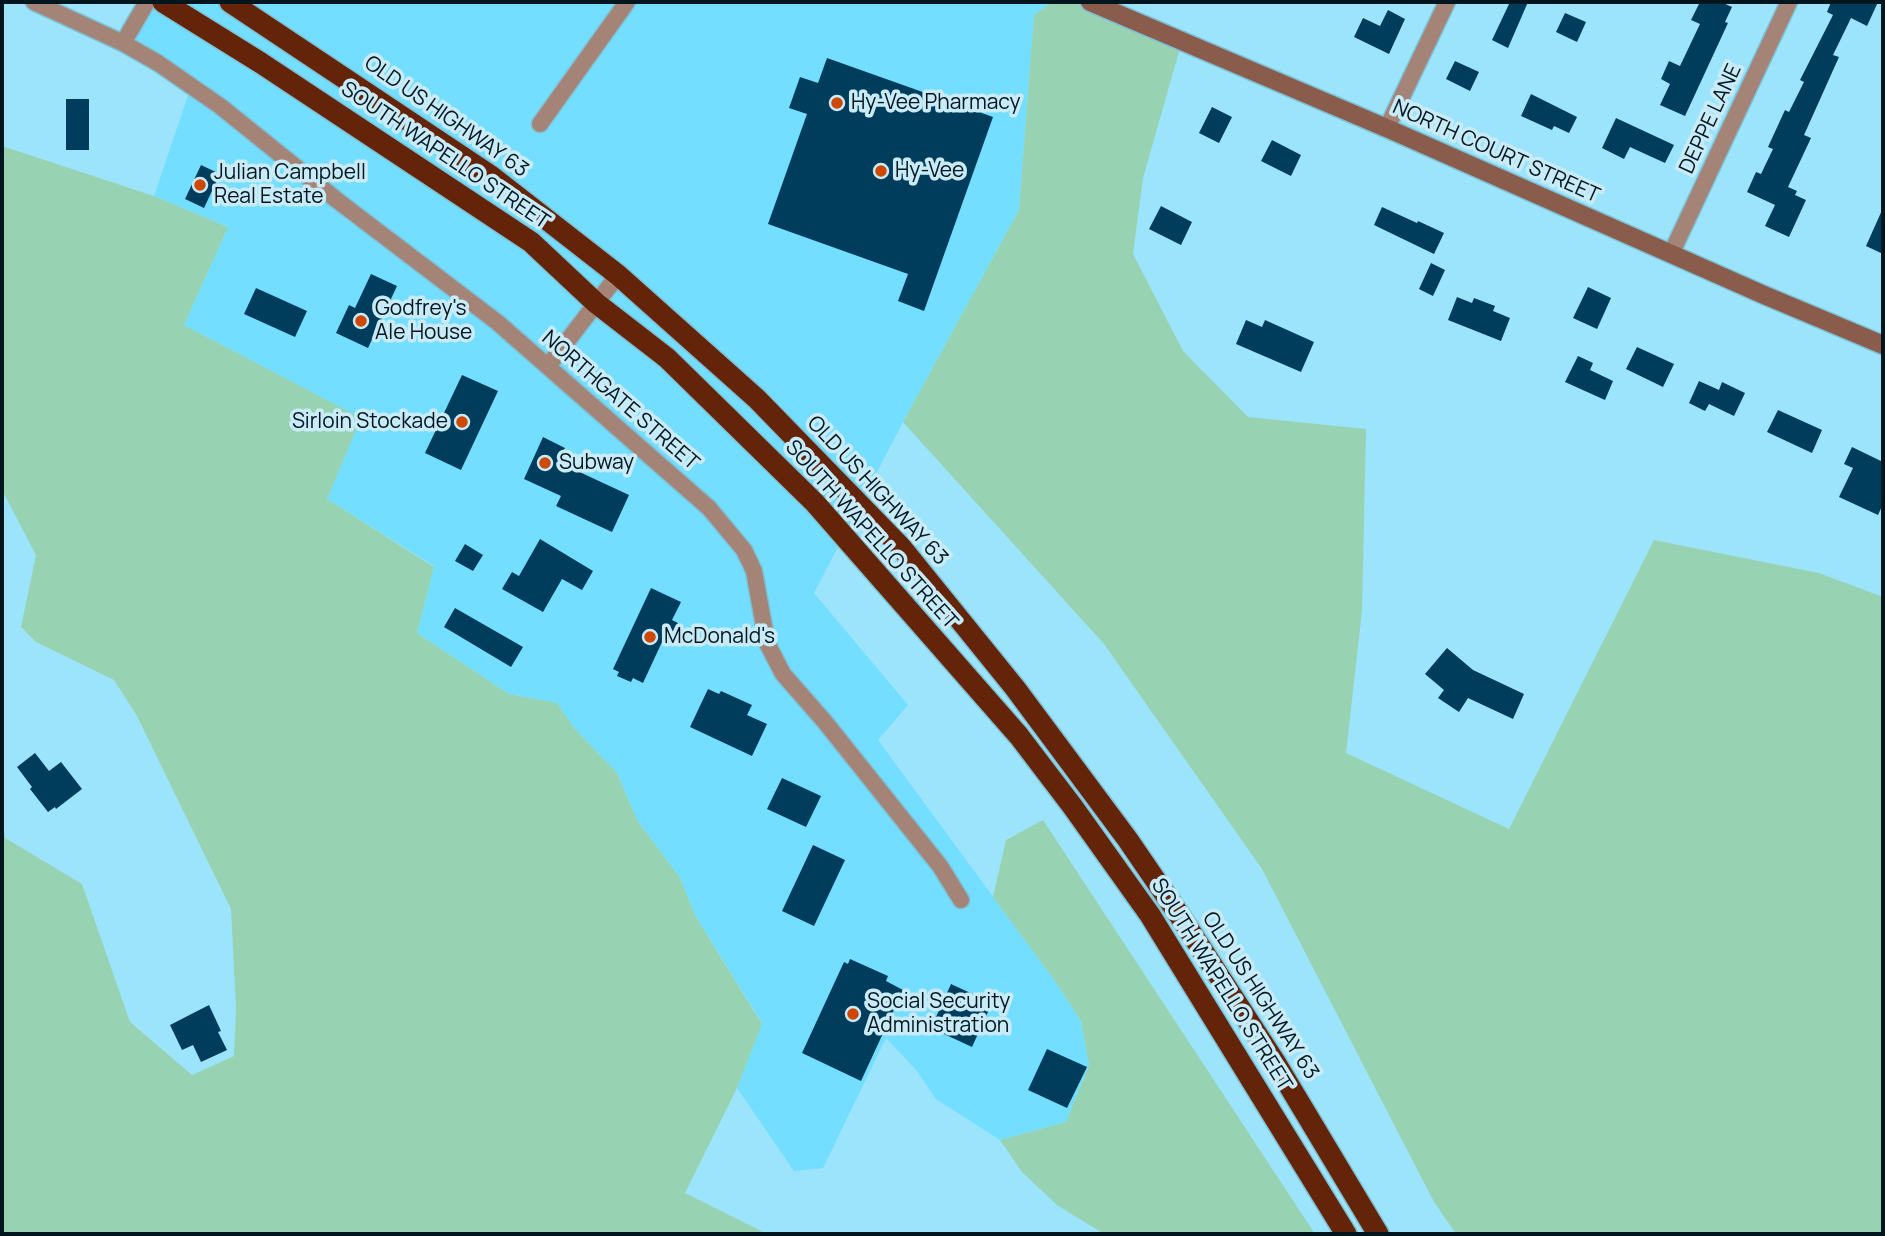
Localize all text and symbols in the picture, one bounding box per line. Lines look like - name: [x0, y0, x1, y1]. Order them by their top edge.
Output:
- street label: OLD US HIGHWAY 63: [359, 51, 533, 183]
- street label: DEPPE LANE: [1675, 60, 1747, 178]
- street label: SOUTH WAPELLO STREET: [336, 77, 554, 235]
- place label: Hy-Vee Pharmacy: [851, 90, 1021, 116]
- marker: Hy-Vee Pharmacy: [829, 95, 845, 111]
- street label: NORTH COURT STREET: [1389, 95, 1603, 209]
- place label: Hy-Vee: [895, 158, 964, 184]
- place label: Julian Campbell Real Estate: [214, 160, 366, 210]
- marker: Hy-Vee: [873, 163, 889, 179]
- marker: Julian Campbell Real Estate: [192, 177, 208, 193]
- place label: Godfrey's Ale House: [375, 296, 472, 346]
- marker: Godfrey's Ale House: [353, 313, 369, 329]
- street label: NORTHGATE STREET: [536, 326, 704, 476]
- place label: Sirloin Stockade: [292, 409, 448, 435]
- street label: OLD US HIGHWAY 63: [801, 411, 953, 571]
- marker: Sirloin Stockade: [454, 414, 470, 430]
- street label: SOUTH WAPELLO STREET: [779, 435, 963, 635]
- place label: Subway: [559, 450, 634, 476]
- marker: Subway: [537, 455, 553, 471]
- place label: McDonald's: [664, 624, 775, 650]
- marker: McDonald's: [642, 629, 658, 645]
- street label: SOUTH WAPELLO STREET: [1145, 874, 1297, 1096]
- street label: OLD US HIGHWAY 63: [1196, 908, 1324, 1084]
- place label: Social Security Administration: [867, 989, 1010, 1039]
- marker: Social Security Administration: [845, 1006, 861, 1022]

